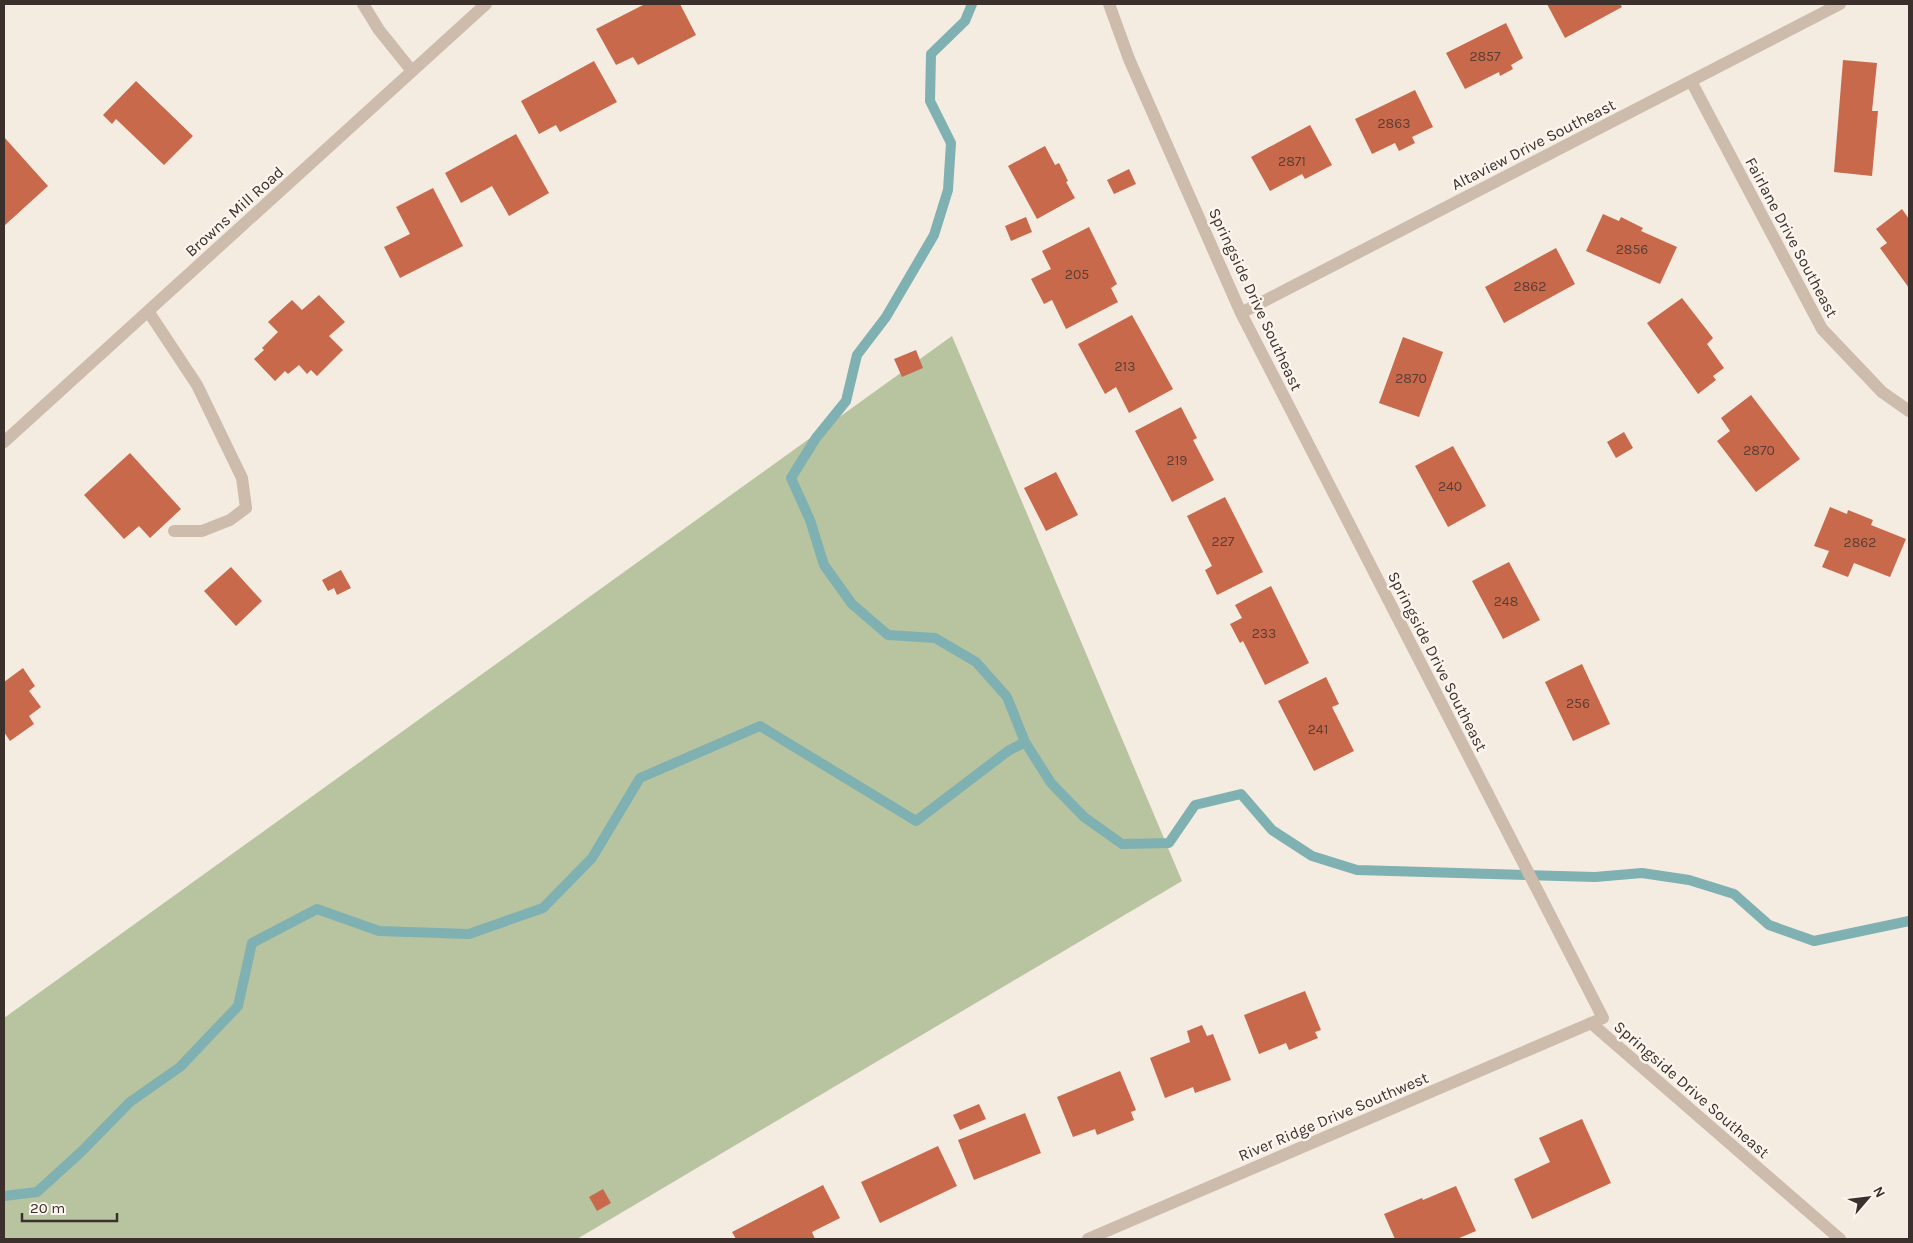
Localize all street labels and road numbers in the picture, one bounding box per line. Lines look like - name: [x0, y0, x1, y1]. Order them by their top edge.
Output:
- street label: Altaview Drive Southeast: [1448, 95, 1618, 194]
- street label: Fairlane Drive Southeast: [1741, 154, 1842, 321]
- street label: Browns Mill Road: [181, 162, 287, 261]
- street label: Springside Drive Southeast: [1205, 205, 1306, 394]
- street label: Springside Drive Southeast: [1384, 568, 1491, 754]
- street label: Springside Drive Southeast: [1610, 1017, 1773, 1162]
- street label: River Ridge Drive Southwest: [1235, 1068, 1431, 1165]

